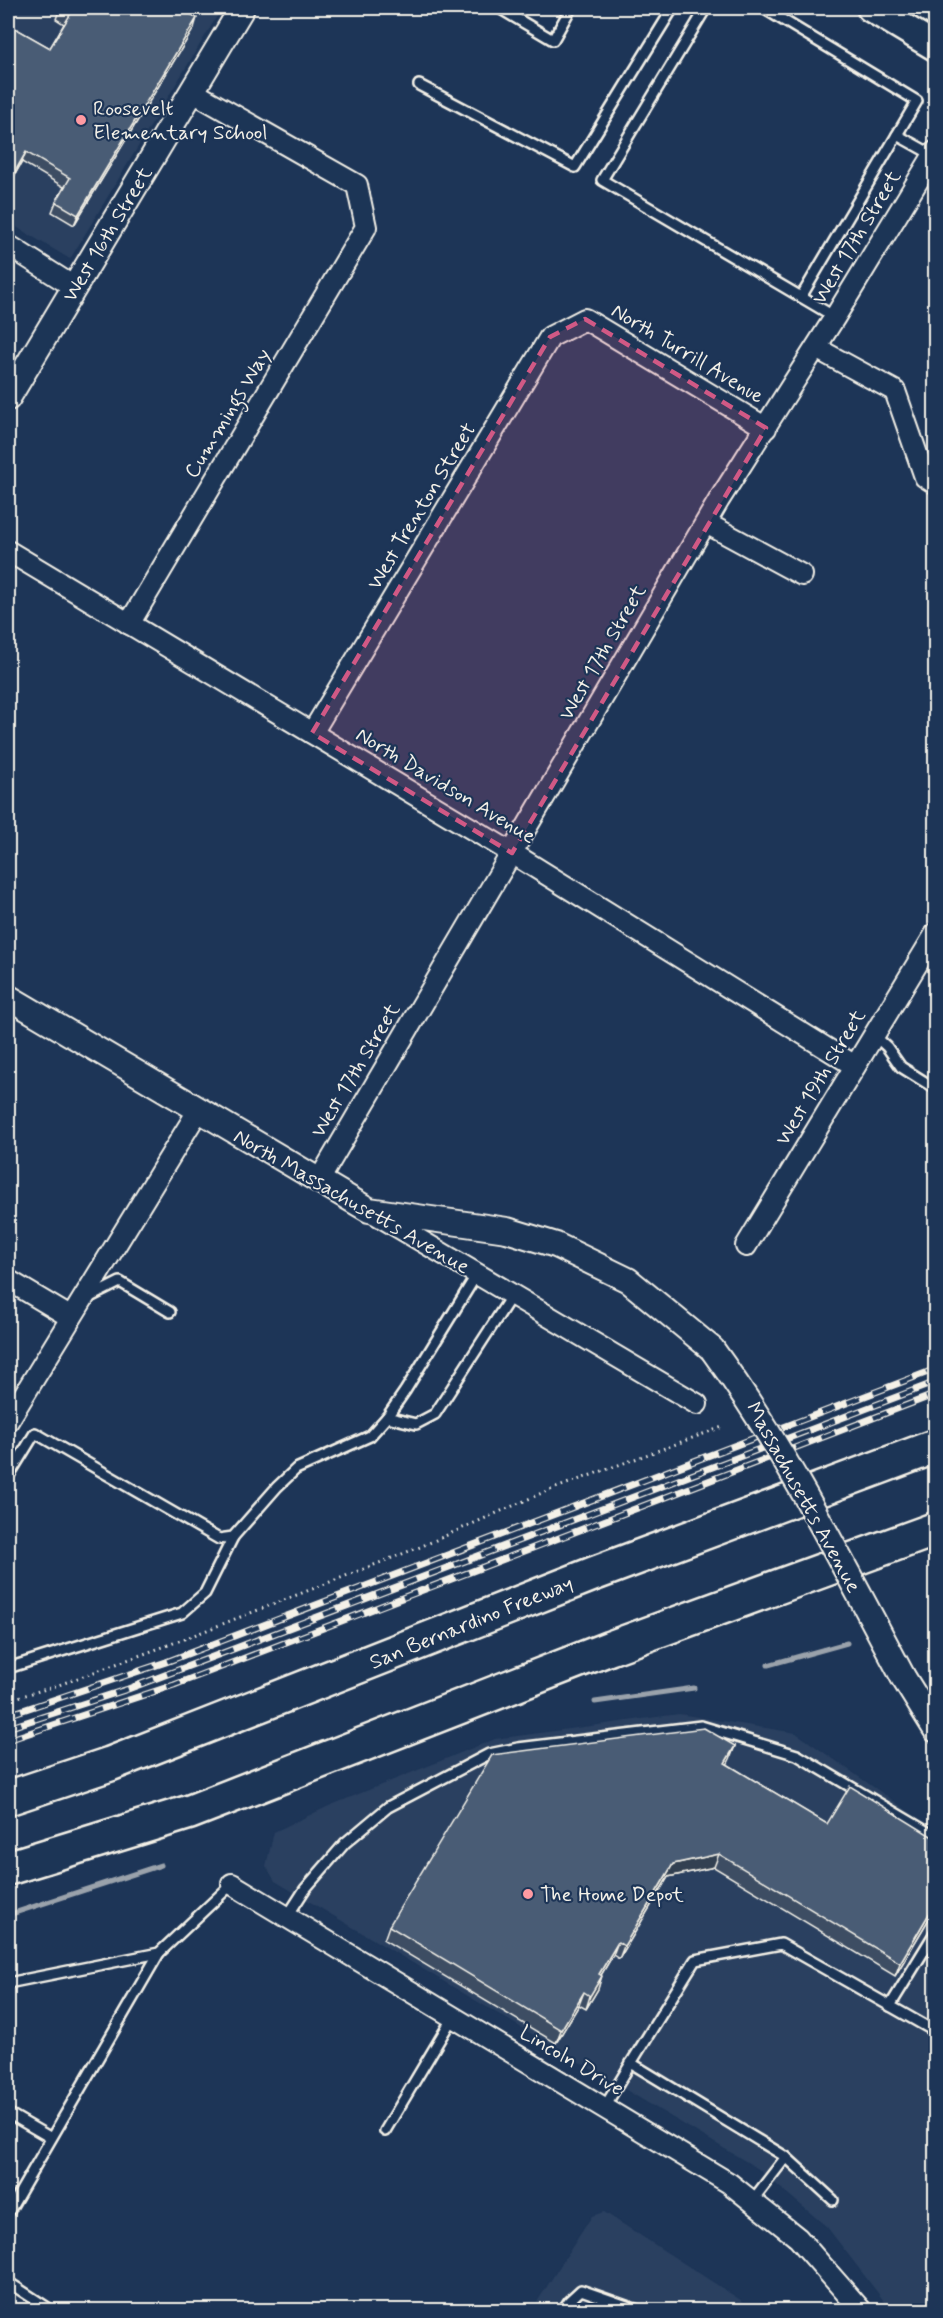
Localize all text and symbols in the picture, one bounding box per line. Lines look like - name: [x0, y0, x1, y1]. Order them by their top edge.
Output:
- place label: Roosevelt Elementary School: [93, 95, 268, 147]
- marker: Roosevelt Elementary School: [74, 113, 88, 127]
- street label: West 16th Street: [56, 161, 160, 307]
- street label: West 17th Street: [806, 165, 908, 310]
- street label: North Turrill Avenue: [606, 297, 769, 411]
- street label: Cummings Way: [178, 343, 279, 485]
- street label: West Trenton Street: [361, 418, 483, 595]
- street label: West 17th Street: [553, 579, 653, 725]
- street label: North Davidson Avenue: [350, 721, 541, 851]
- street label: West 17th Street: [305, 998, 407, 1143]
- street label: West 19th Street: [769, 1004, 873, 1151]
- street label: North Massachusetts Avenue: [228, 1123, 475, 1281]
- street label: Massachusetts Avenue: [739, 1397, 867, 1598]
- street label: San Bernardino Freeway: [366, 1569, 577, 1677]
- place label: The Home Depot: [540, 1881, 684, 1909]
- marker: The Home Depot: [521, 1887, 535, 1901]
- street label: Lincoln Drive: [514, 2019, 629, 2103]

